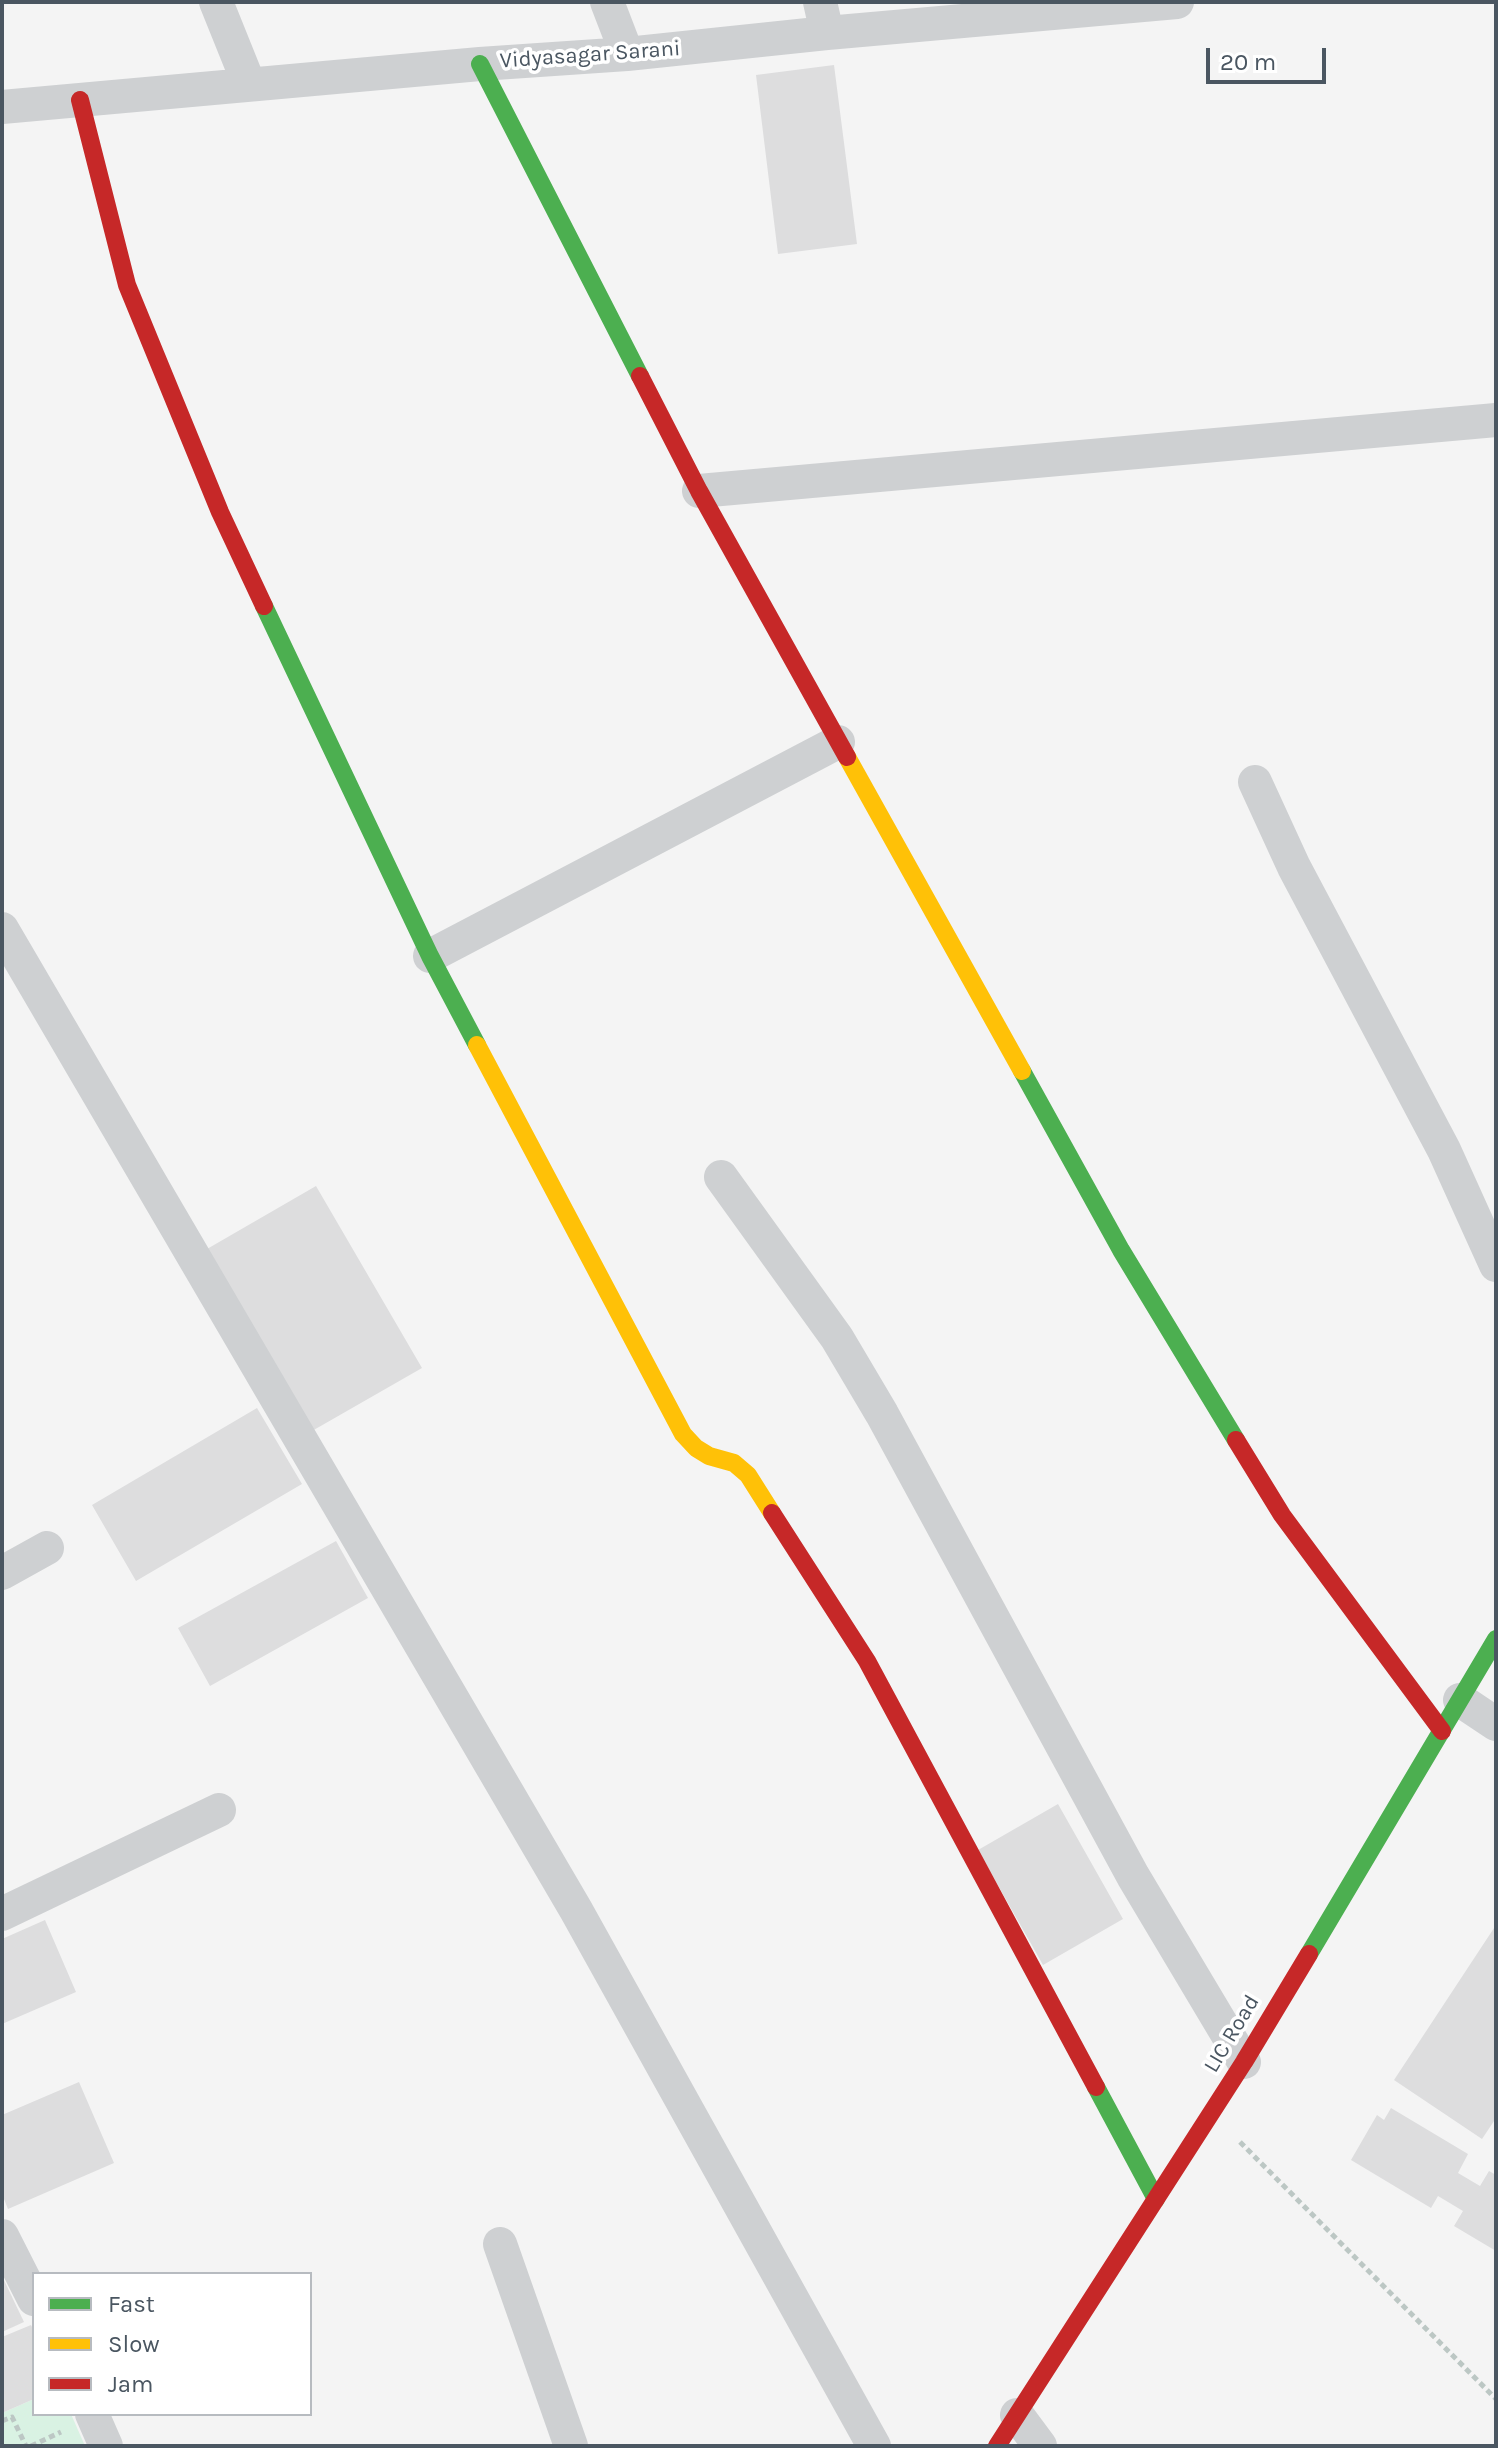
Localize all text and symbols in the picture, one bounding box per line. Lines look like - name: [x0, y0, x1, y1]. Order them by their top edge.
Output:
- scale bar: [1210, 32, 1330, 82]
- street label: Vidyasagar Sarani: [499, 36, 681, 74]
- text: 20 m: [1220, 48, 1276, 76]
- street label: LIC Road: [1199, 1990, 1265, 2078]
- legend: [32, 2272, 312, 2416]
- text: Fast: [108, 2290, 155, 2318]
- text: Slow: [108, 2330, 160, 2358]
- text: Jam: [108, 2370, 153, 2398]

